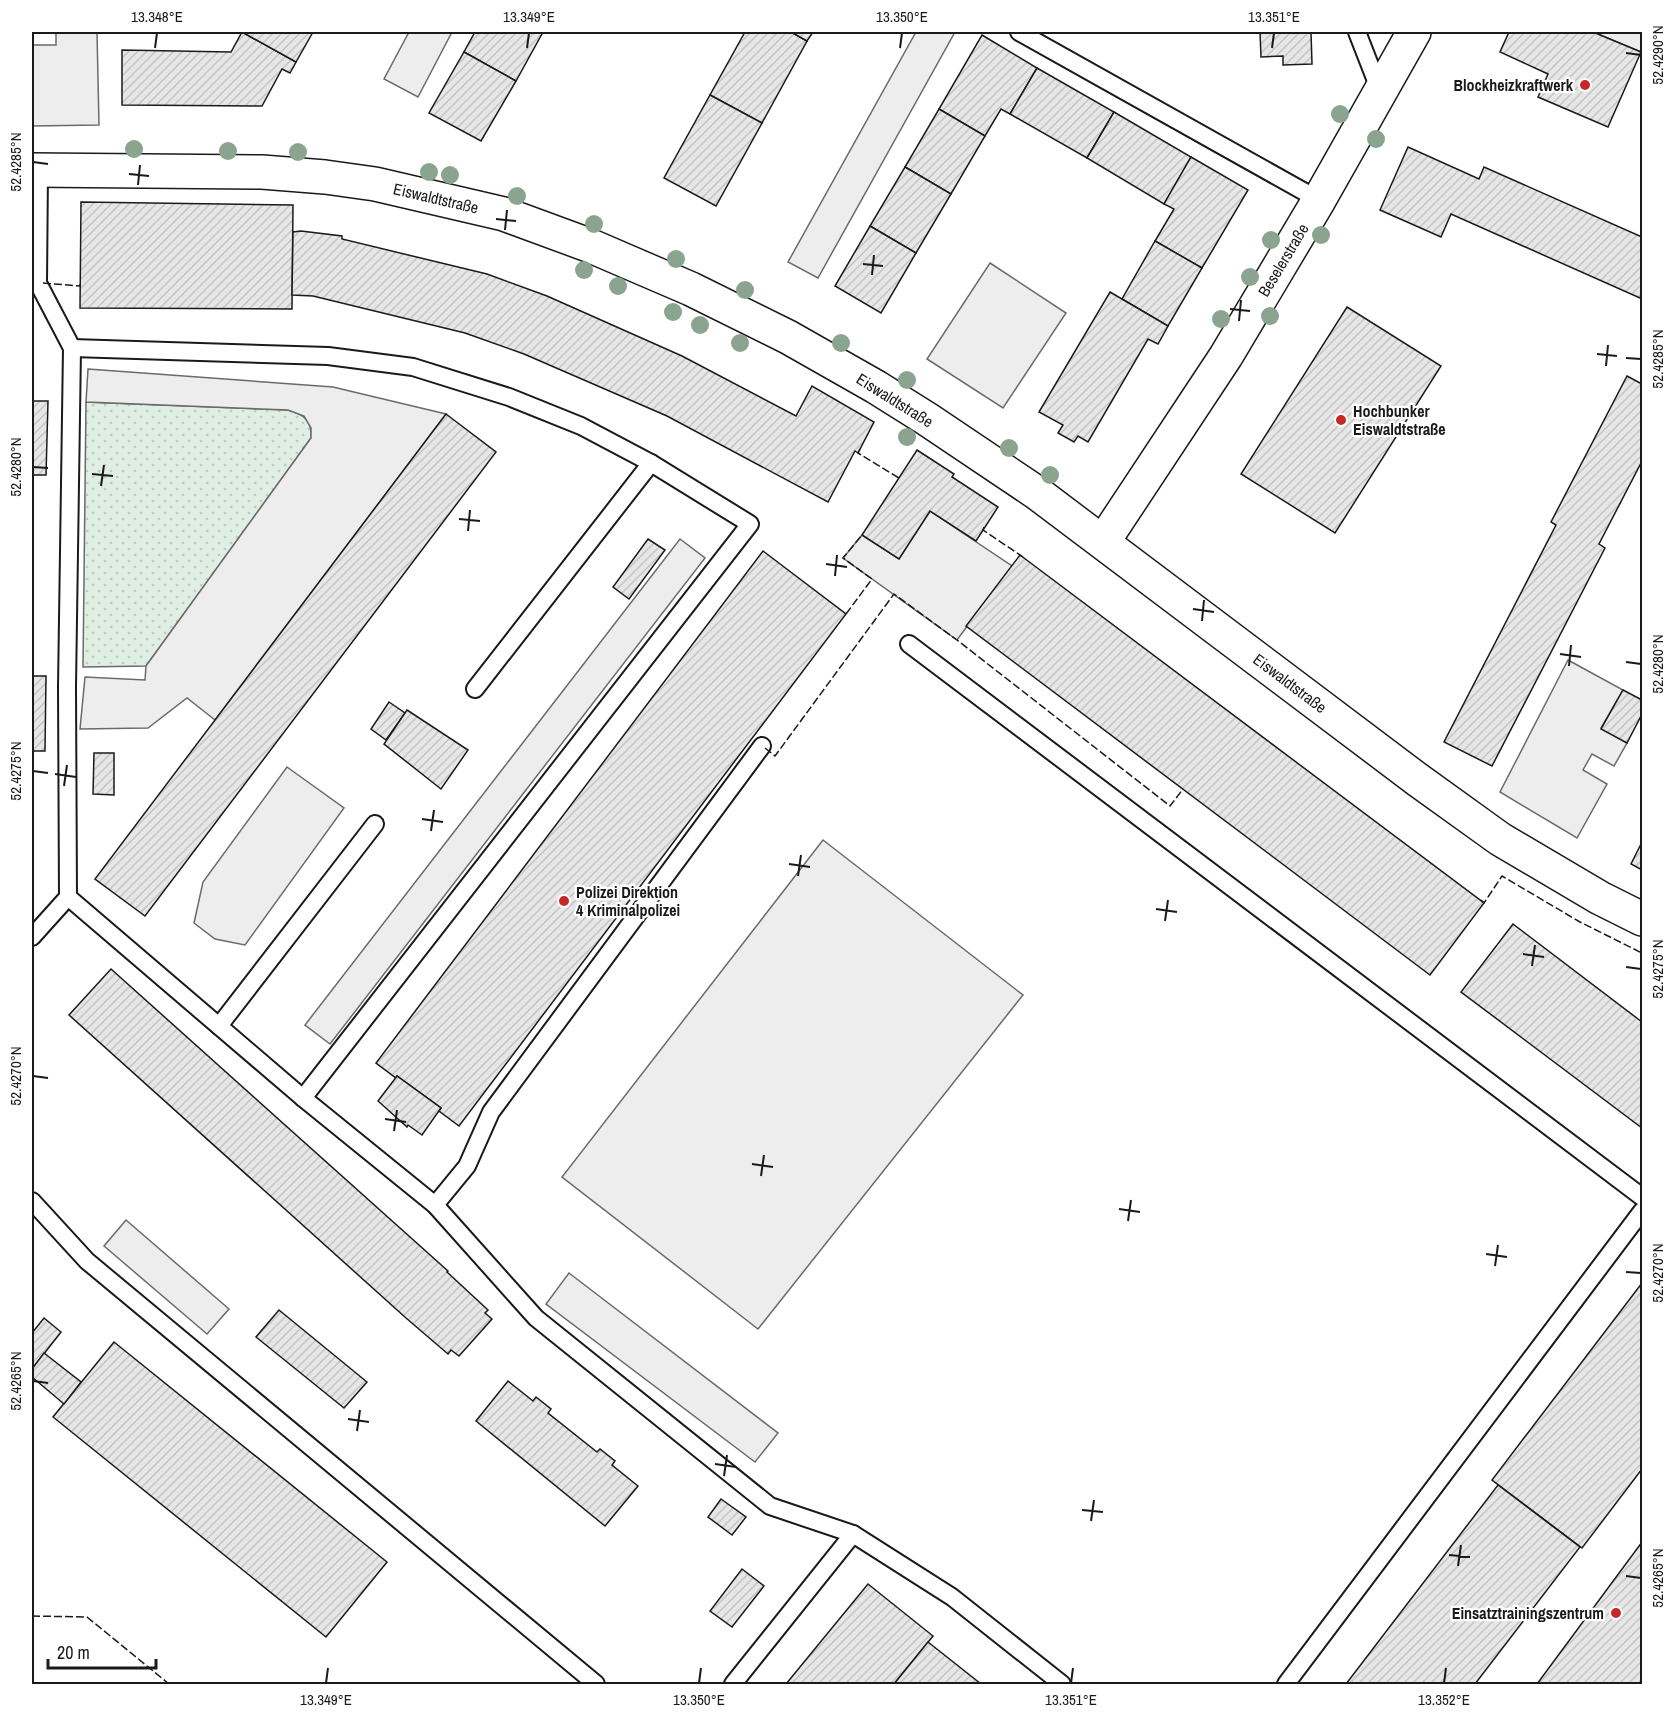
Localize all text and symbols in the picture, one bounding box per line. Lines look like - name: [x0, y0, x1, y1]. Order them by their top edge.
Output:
- text: 13.348°E: [131, 6, 183, 27]
- text: 13.349°E: [503, 6, 555, 27]
- text: 13.350°E: [876, 6, 928, 27]
- text: 13.351°E: [1248, 6, 1300, 27]
- text: 52.4290°N: [1647, 25, 1668, 85]
- place label: Blockheizkraftwerk: [1453, 74, 1574, 96]
- marker: Blockheizkraftwerk: [1578, 78, 1592, 92]
- text: 52.4285°N: [5, 132, 26, 192]
- street label: Eiswaldtstraße: [391, 178, 481, 218]
- street label: Beselerstraße: [1253, 219, 1313, 301]
- text: 52.4285°N: [1647, 329, 1668, 389]
- street label: Eiswaldtstraße: [852, 368, 938, 432]
- place label: Hochbunker Eiswaldtstraße: [1353, 400, 1446, 440]
- marker: Hochbunker Eiswaldtstraße: [1334, 413, 1348, 427]
- text: 52.4280°N: [5, 437, 26, 497]
- text: 52.4280°N: [1647, 634, 1668, 694]
- street label: Eiswaldtstraße: [1249, 648, 1331, 718]
- text: 52.4275°N: [5, 741, 26, 801]
- place label: Polizei Direktion 4 Kriminalpolizei: [576, 881, 680, 921]
- marker: Polizei Direktion 4 Kriminalpolizei: [557, 894, 571, 908]
- text: 52.4275°N: [1647, 939, 1668, 999]
- text: 52.4270°N: [5, 1046, 26, 1106]
- text: 52.4270°N: [1647, 1243, 1668, 1303]
- text: 52.4265°N: [5, 1351, 26, 1411]
- text: 52.4265°N: [1647, 1548, 1668, 1608]
- place label: Einsatztrainingszentrum: [1452, 1602, 1604, 1624]
- marker: Einsatztrainingszentrum: [1609, 1606, 1623, 1620]
- scale bar: [48, 1632, 156, 1670]
- text: 20 m: [57, 1640, 90, 1665]
- text: 13.349°E: [300, 1689, 352, 1710]
- text: 13.350°E: [673, 1689, 725, 1710]
- text: 13.351°E: [1045, 1689, 1097, 1710]
- text: 13.352°E: [1418, 1689, 1470, 1710]

